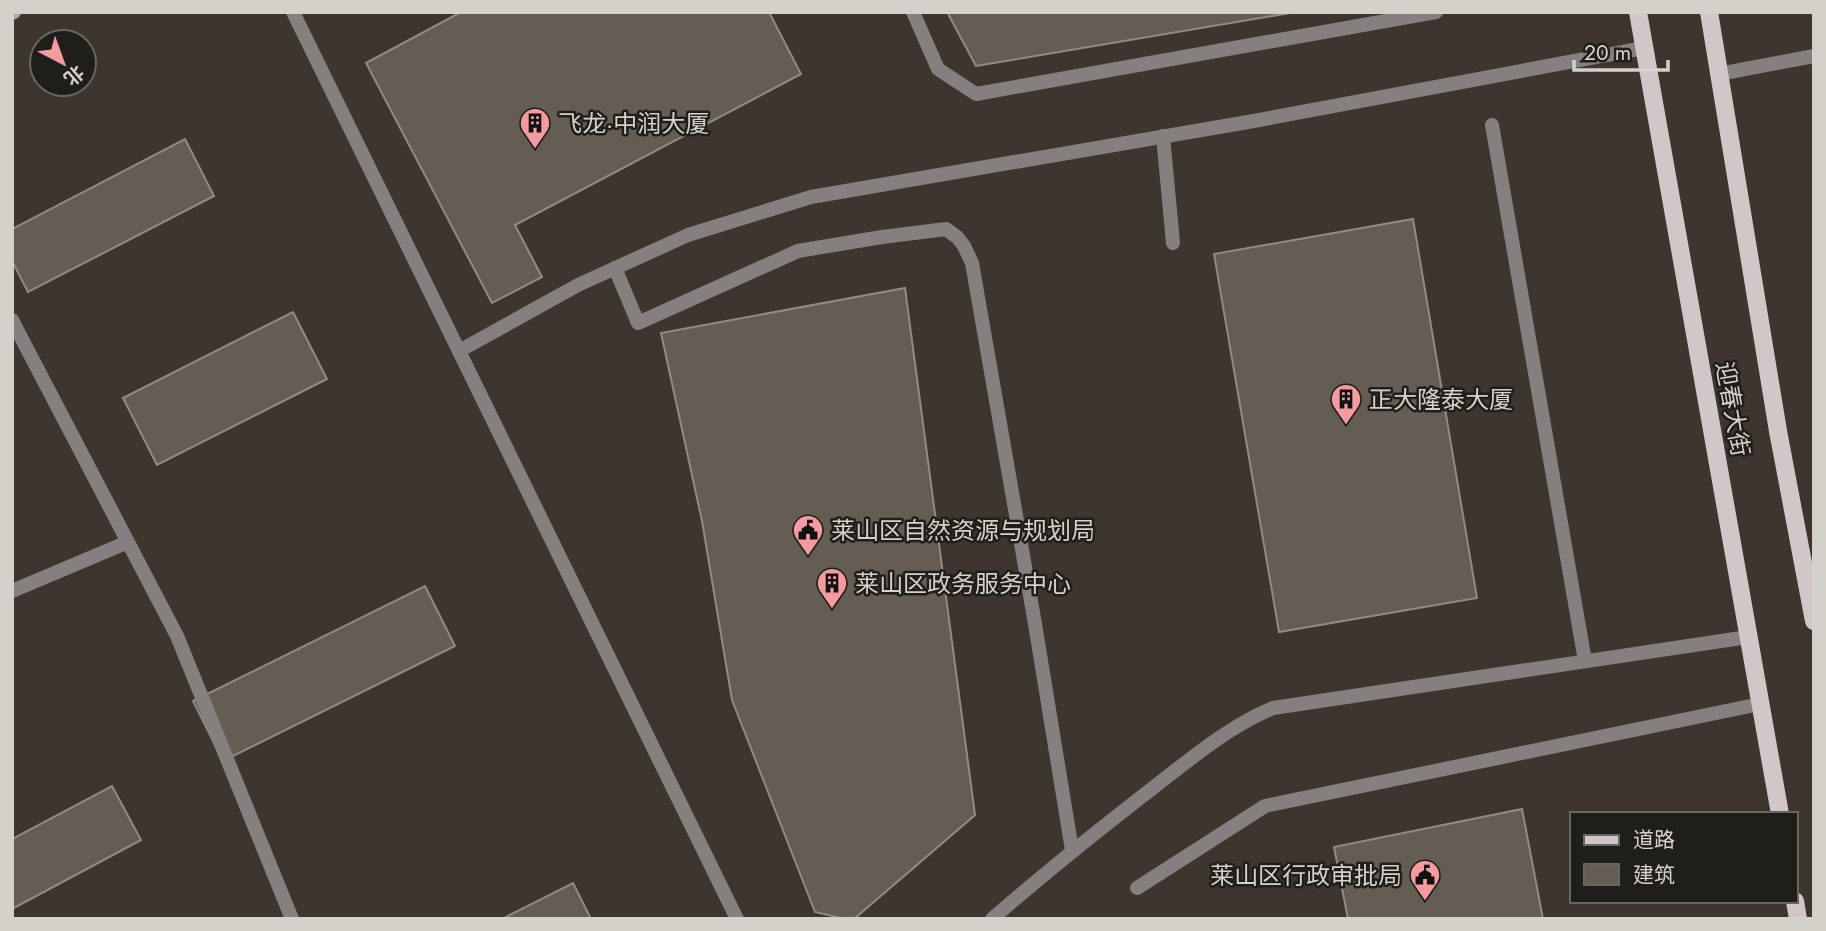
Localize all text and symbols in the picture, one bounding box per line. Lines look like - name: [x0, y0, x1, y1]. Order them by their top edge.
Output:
- north arrow: [28, 28, 98, 98]
- scale bar: [1574, 28, 1668, 72]
- text: 20 m: [1584, 38, 1631, 68]
- text: 北: [58, 59, 90, 92]
- building icon: 飞龙·中润大厦: [518, 106, 552, 150]
- place label: 飞龙·中润大厦: [558, 106, 709, 141]
- street label: 迎春大街: [1707, 359, 1759, 459]
- building icon: 正大隆泰大厦: [1329, 382, 1363, 426]
- place label: 正大隆泰大厦: [1369, 382, 1513, 417]
- public building icon: 莱山区自然资源与规划局: [791, 513, 825, 557]
- place label: 莱山区自然资源与规划局: [831, 513, 1095, 548]
- building icon: 莱山区政务服务中心: [815, 566, 849, 610]
- place label: 莱山区政务服务中心: [855, 566, 1071, 601]
- legend: [1570, 812, 1798, 903]
- text: 道路: [1633, 825, 1675, 855]
- place label: 莱山区行政审批局: [1210, 858, 1402, 893]
- public building icon: 莱山区行政审批局: [1408, 858, 1442, 902]
- text: 建筑: [1633, 860, 1675, 890]

